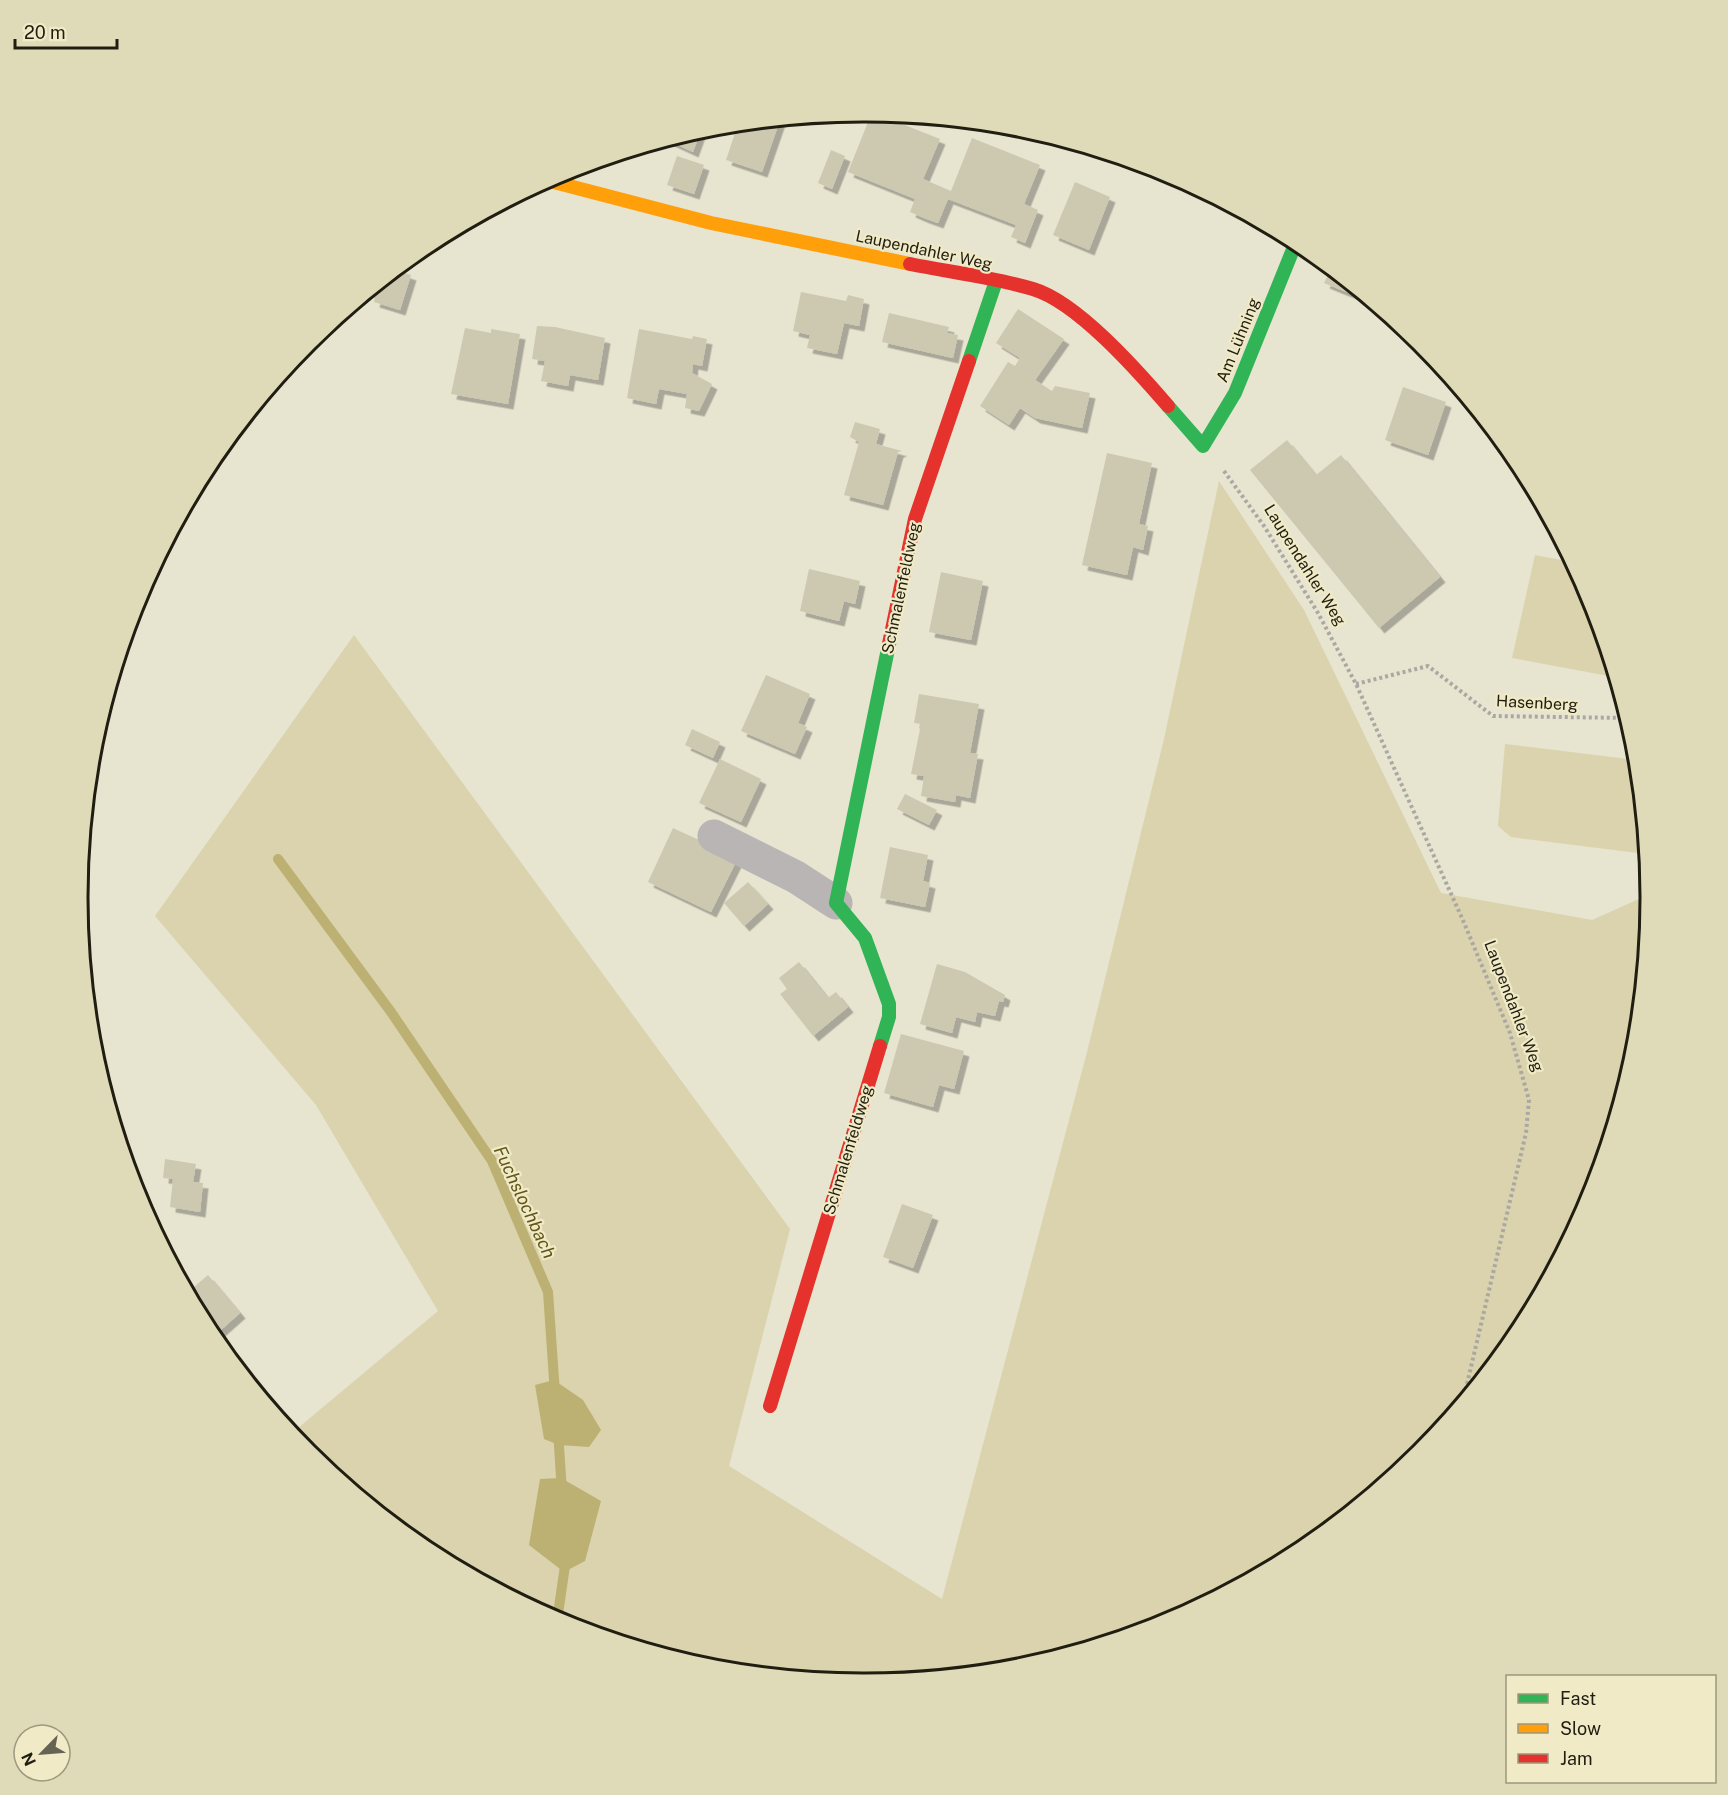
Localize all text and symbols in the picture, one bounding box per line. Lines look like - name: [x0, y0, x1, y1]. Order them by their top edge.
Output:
- scale bar: [15, 12, 117, 50]
- text: 20 m: [24, 22, 66, 43]
- street label: Laupendahler Weg: [854, 226, 994, 274]
- street label: Am Lühning: [1212, 295, 1264, 385]
- street label: Laupendahler Weg: [1260, 501, 1350, 629]
- street label: Schmalenfeldweg: [878, 520, 924, 656]
- street label: Hasenberg: [1496, 691, 1578, 715]
- street label: Laupendahler Weg: [1480, 938, 1548, 1075]
- street label: Schmalenfeldweg: [819, 1083, 877, 1217]
- water label: Fuchslochbach: [490, 1142, 560, 1262]
- legend: [1506, 1675, 1716, 1783]
- text: Fast: [1560, 1688, 1596, 1709]
- text: Slow: [1560, 1718, 1601, 1739]
- north arrow: [12, 1723, 72, 1783]
- text: Jam: [1560, 1748, 1593, 1769]
- text: N: [18, 1749, 40, 1769]

